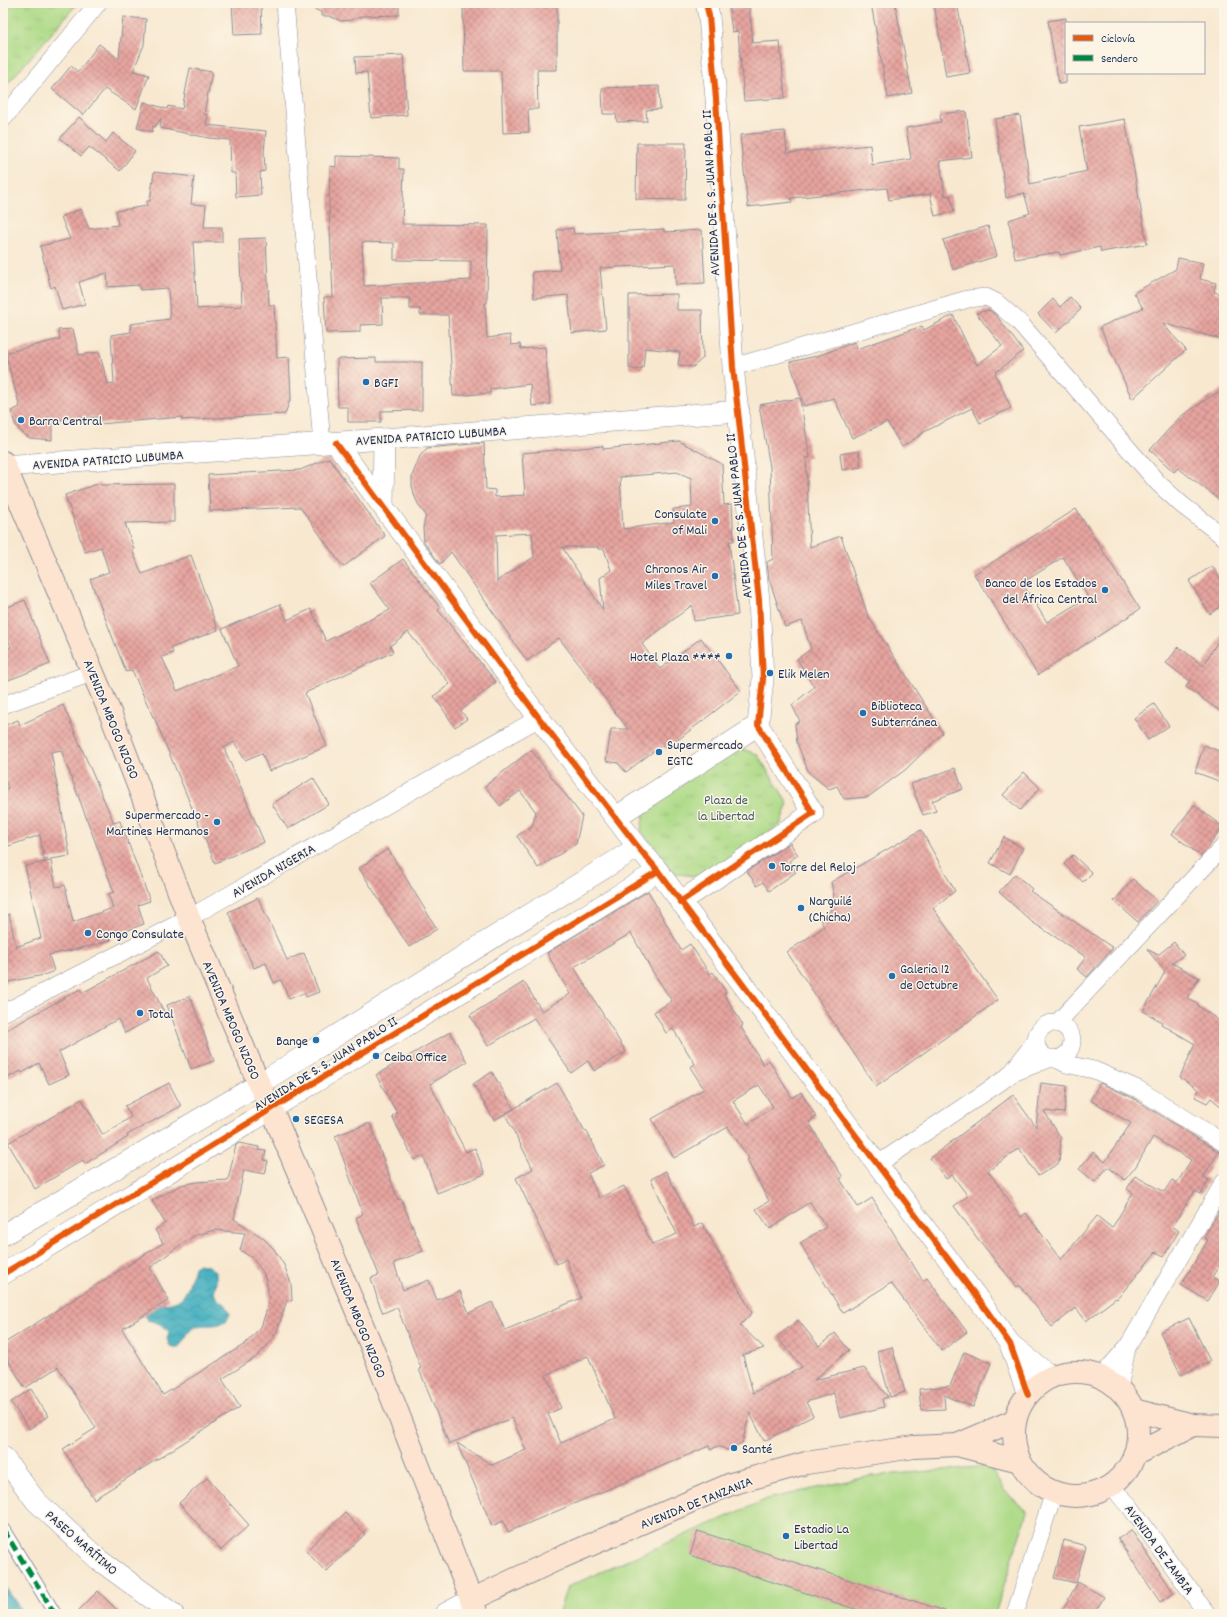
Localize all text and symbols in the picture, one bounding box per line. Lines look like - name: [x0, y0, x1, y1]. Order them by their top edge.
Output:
- legend: [1065, 22, 1205, 74]
- text: Ciclovía: [1101, 31, 1135, 48]
- text: Sendero: [1101, 51, 1138, 68]
- street label: AVENIDA DE S. S. JUAN PABLO II: [698, 109, 726, 276]
- place label: BGFI: [374, 374, 399, 394]
- marker: BGFI: [361, 377, 371, 387]
- place label: Barra Central: [29, 412, 103, 432]
- marker: Barra Central: [16, 415, 26, 425]
- street label: AVENIDA PATRICIO LUBUMBA: [355, 422, 508, 452]
- street label: AVENIDA DE S. S. JUAN PABLO II: [721, 431, 759, 599]
- street label: AVENIDA PATRICIO LUBUMBA: [32, 446, 185, 476]
- place label: Consulate of Mali: [654, 505, 707, 541]
- marker: Consulate of Mali: [710, 516, 720, 526]
- place label: Chronos Air Miles Travel: [645, 560, 708, 596]
- marker: Chronos Air Miles Travel: [710, 571, 720, 581]
- place label: Banco de los Estados del África Central: [985, 574, 1098, 610]
- marker: Banco de los Estados del África Central: [1100, 585, 1110, 595]
- place label: Hotel Plaza ****: [630, 648, 721, 668]
- marker: Hotel Plaza ****: [724, 651, 734, 661]
- street label: AVENIDA MBOGO NZOGO: [77, 657, 143, 783]
- place label: Elik Melen: [778, 665, 830, 685]
- marker: Elik Melen: [765, 668, 775, 678]
- place label: Biblioteca Subterránea: [871, 697, 938, 733]
- marker: Biblioteca Subterránea: [858, 708, 868, 718]
- place label: Supermercado EGTC: [667, 736, 743, 772]
- marker: Supermercado EGTC: [654, 747, 664, 757]
- park label: Plaza de la Libertad: [697, 791, 755, 827]
- place label: Supermercado - Martines Hermanos: [106, 806, 209, 842]
- marker: Supermercado - Martines Hermanos: [212, 817, 222, 827]
- street label: AVENIDA NIGERIA: [228, 840, 320, 904]
- place label: Torre del Reloj: [780, 858, 856, 878]
- marker: Torre del Reloj: [767, 861, 777, 871]
- place label: Narguilé (Chicha): [809, 892, 852, 928]
- marker: Narguilé (Chicha): [796, 903, 806, 913]
- place label: Congo Consulate: [96, 925, 184, 945]
- marker: Congo Consulate: [83, 928, 93, 938]
- street label: AVENIDA MBOGO NZOGO: [196, 958, 264, 1083]
- place label: Galeria 12 de Octubre: [900, 960, 958, 996]
- marker: Galeria 12 de Octubre: [887, 971, 897, 981]
- place label: Total: [148, 1005, 174, 1025]
- marker: Total: [135, 1008, 145, 1018]
- street label: AVENIDA DE S. S. JUAN PABLO II: [250, 1012, 402, 1117]
- place label: Bange: [276, 1032, 308, 1052]
- marker: Bange: [311, 1035, 321, 1045]
- place label: Ceiba Office: [384, 1048, 447, 1068]
- marker: Ceiba Office: [371, 1051, 381, 1061]
- place label: SEGESA: [304, 1111, 344, 1131]
- marker: SEGESA: [291, 1114, 301, 1124]
- street label: AVENIDA MBOGO NZOGO: [324, 1256, 390, 1382]
- place label: Santé: [742, 1440, 772, 1460]
- marker: Santé: [729, 1443, 739, 1453]
- street label: AVENIDA DE TANZANIA: [637, 1472, 756, 1536]
- street label: AVENIDA DE ZAMBIA: [1119, 1501, 1198, 1600]
- street label: PASEO MARÍTIMO: [40, 1506, 121, 1581]
- place label: Estadio La Libertad: [794, 1520, 849, 1556]
- marker: Estadio La Libertad: [781, 1531, 791, 1541]

